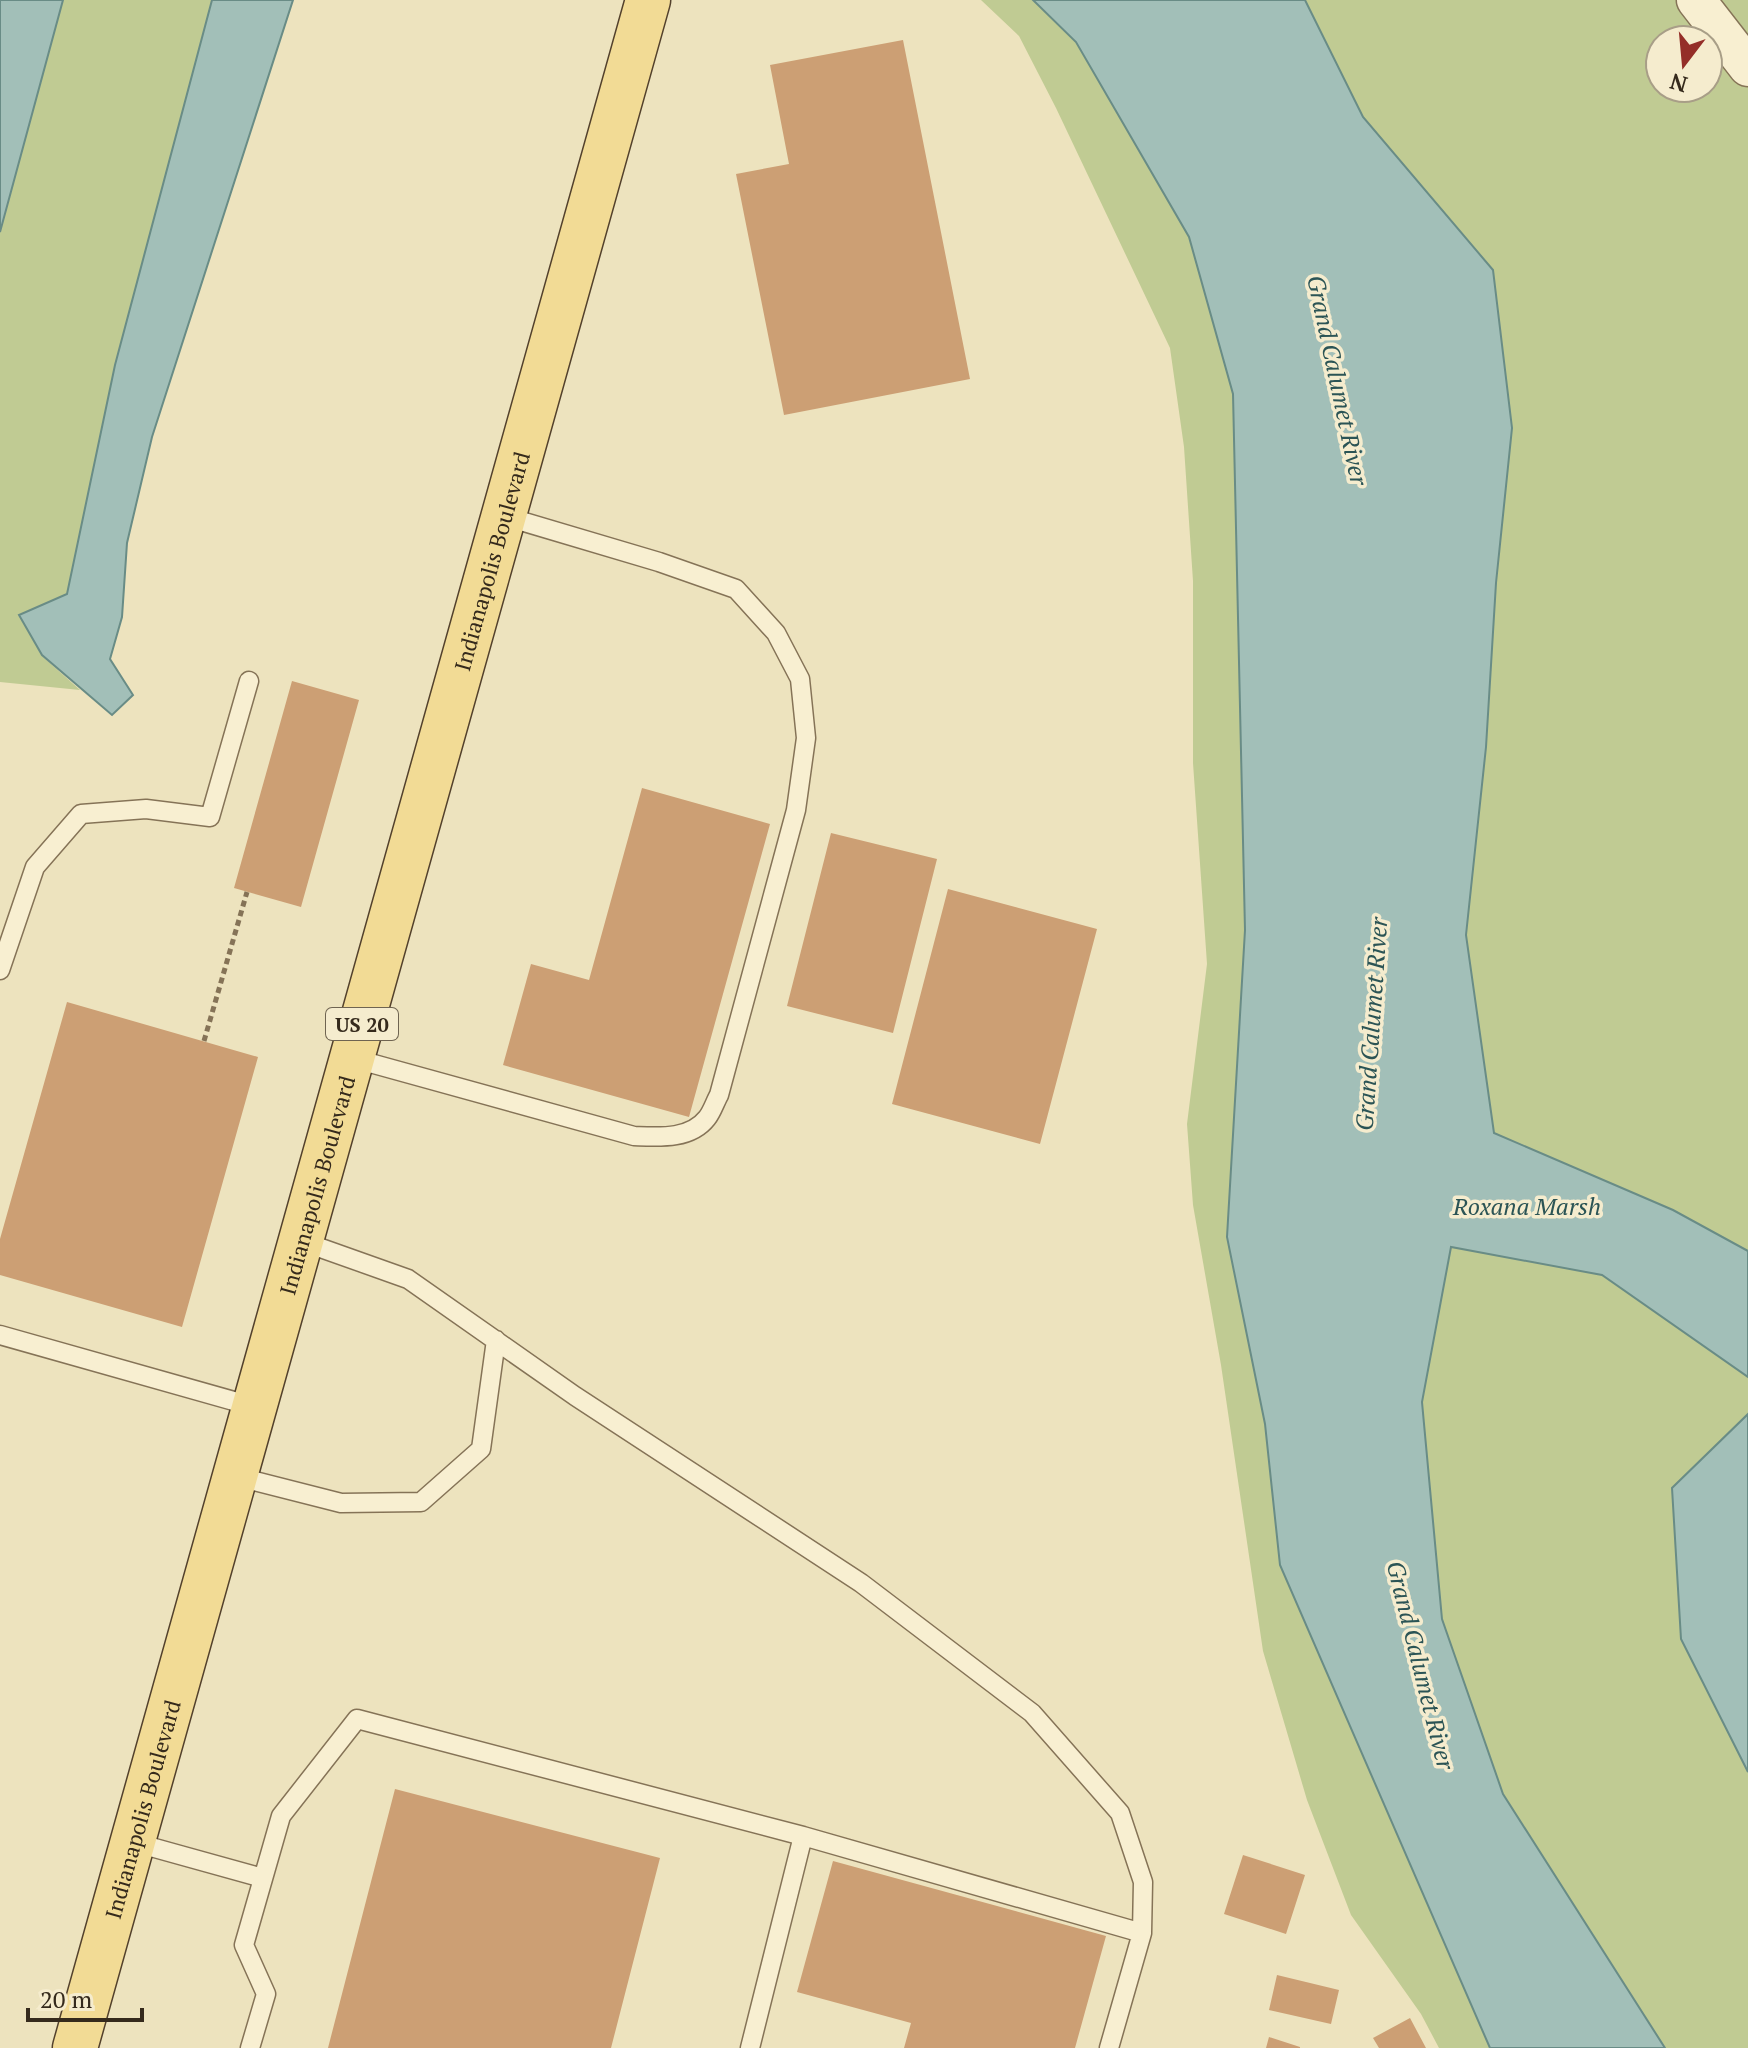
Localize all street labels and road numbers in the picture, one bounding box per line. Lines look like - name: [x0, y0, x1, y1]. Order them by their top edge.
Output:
- street label: Indianapolis Boulevard: [447, 448, 535, 674]
- road number: US 20: [326, 1008, 398, 1040]
- street label: Indianapolis Boulevard: [272, 1072, 361, 1298]
- street label: Indianapolis Boulevard: [97, 1696, 186, 1922]

